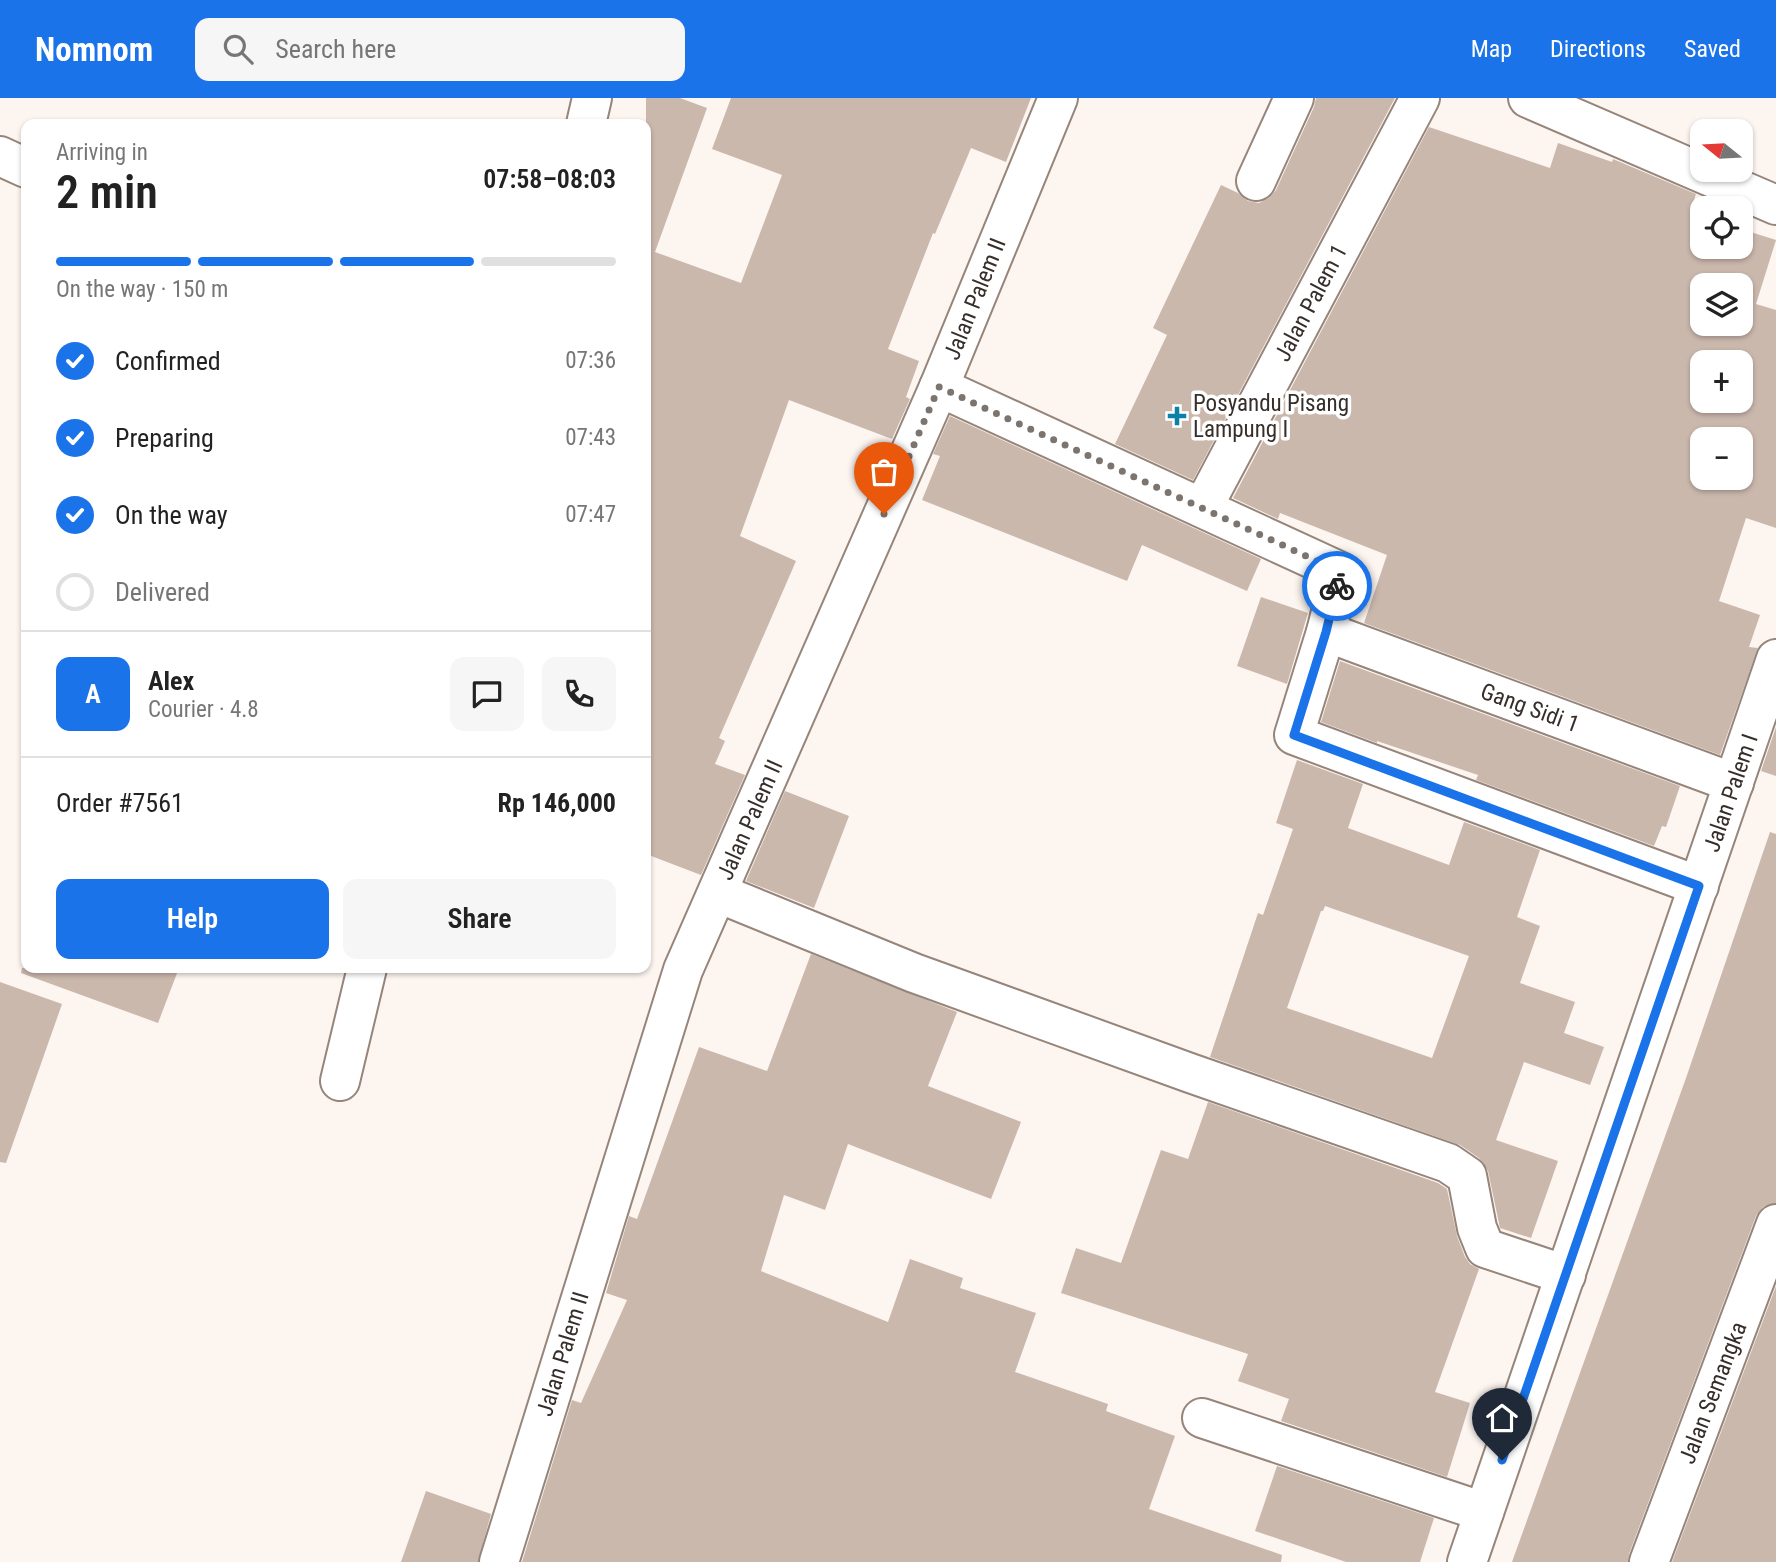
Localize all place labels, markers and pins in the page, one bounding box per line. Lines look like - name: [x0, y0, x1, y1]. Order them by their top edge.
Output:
- place label: Posyandu Pisang Lampung I: [1193, 390, 1349, 443]
- marker: Posyandu Pisang Lampung I: [1167, 406, 1187, 426]
- pin: [854, 442, 914, 514]
- pin: [1472, 1388, 1532, 1460]

